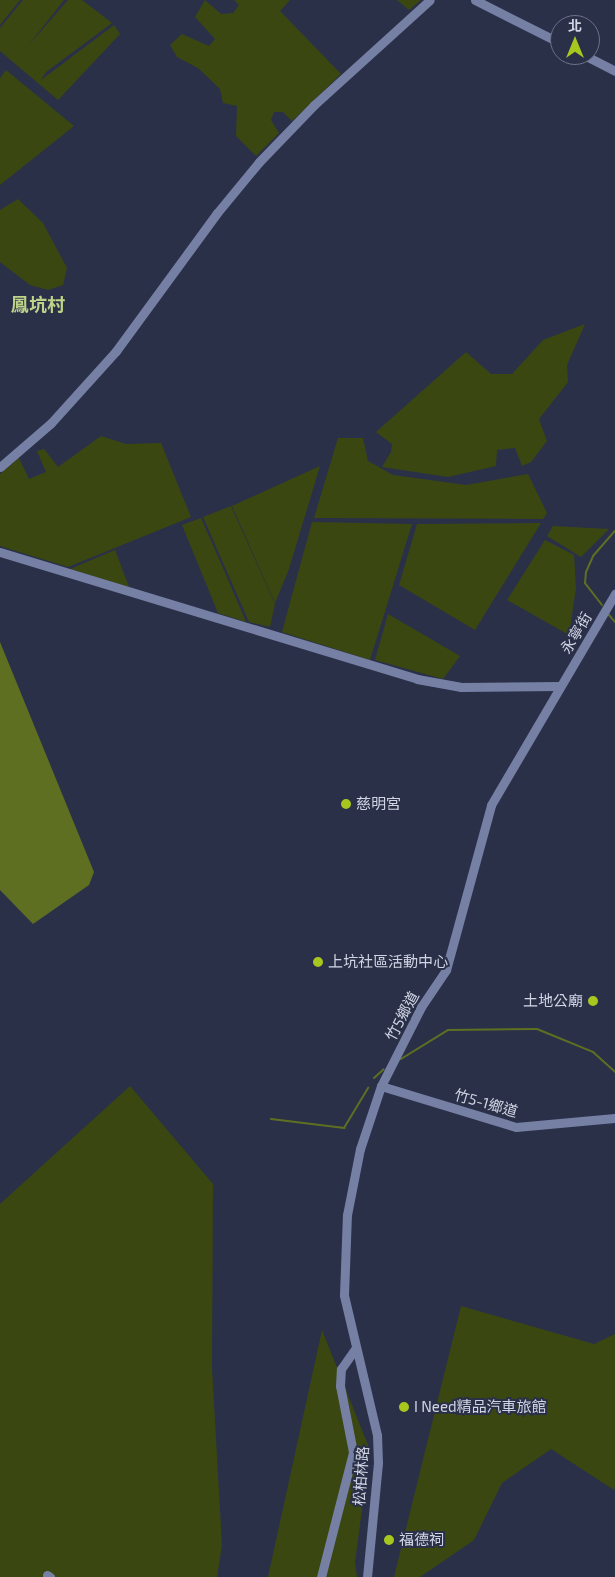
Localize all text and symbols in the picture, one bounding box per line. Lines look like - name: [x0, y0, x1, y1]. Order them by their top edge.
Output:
- north arrow: [550, 15, 600, 65]
- text: 北: [568, 17, 582, 34]
- district label: 鳳坑村: [11, 293, 65, 315]
- street label: 永寧街: [557, 609, 595, 657]
- place label: 慈明宮: [356, 795, 401, 813]
- marker: 慈明宮: [340, 798, 352, 810]
- place label: 上坑社區活動中心: [328, 953, 448, 971]
- marker: 上坑社區活動中心: [312, 956, 324, 968]
- street label: 竹5鄉道: [382, 988, 422, 1044]
- place label: 土地公廟: [523, 992, 583, 1010]
- marker: 土地公廟: [587, 995, 599, 1007]
- street label: 竹5-1鄉道: [452, 1085, 520, 1121]
- place label: I Need精品汽車旅館: [414, 1398, 547, 1416]
- marker: I Need精品汽車旅館: [398, 1401, 410, 1413]
- street label: 松柏林路: [350, 1445, 372, 1507]
- place label: 福德祠: [399, 1531, 444, 1549]
- marker: 福德祠: [383, 1534, 395, 1546]

